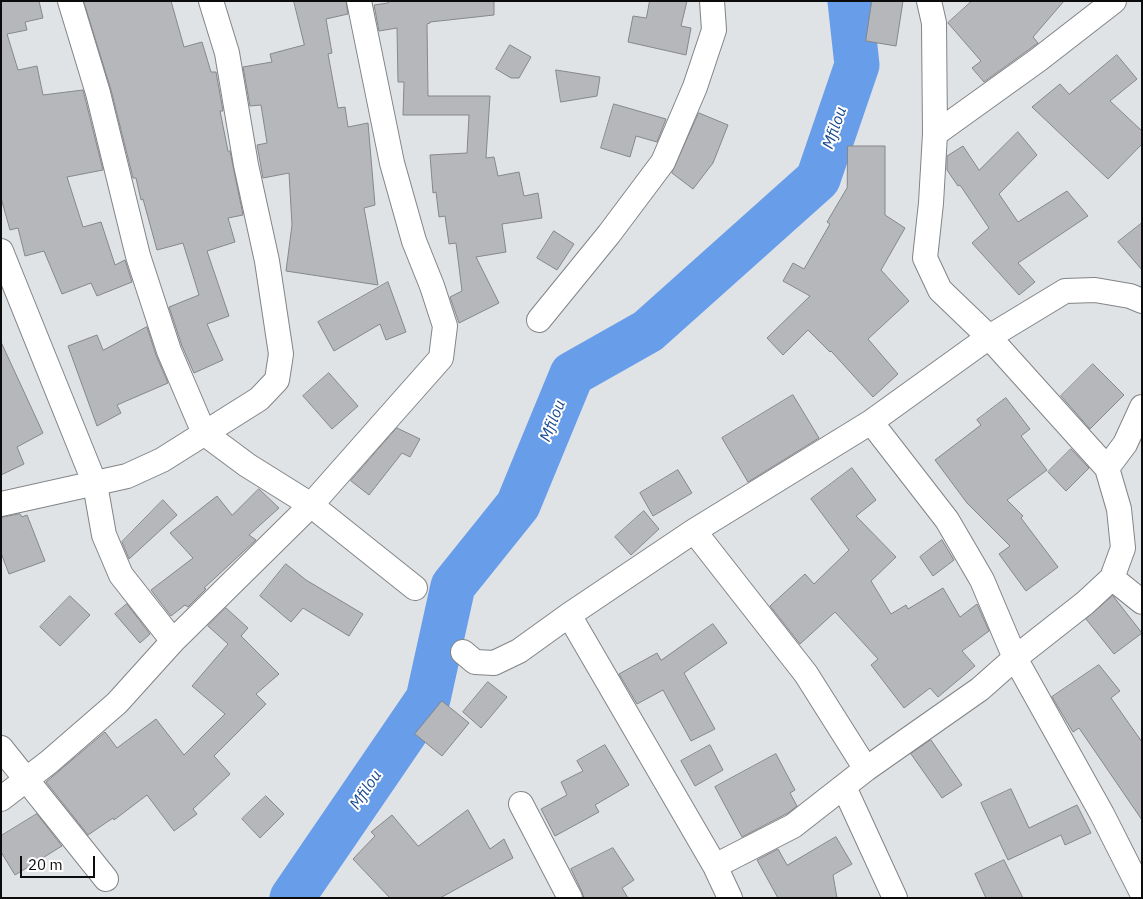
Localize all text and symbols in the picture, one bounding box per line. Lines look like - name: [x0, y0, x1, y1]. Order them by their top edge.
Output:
- water label: Mfilou: [819, 104, 851, 152]
- water label: Mfilou: [536, 397, 570, 445]
- water label: Mfilou: [346, 767, 386, 813]
- scale bar: [22, 846, 98, 878]
- text: 20 m: [28, 855, 63, 874]

